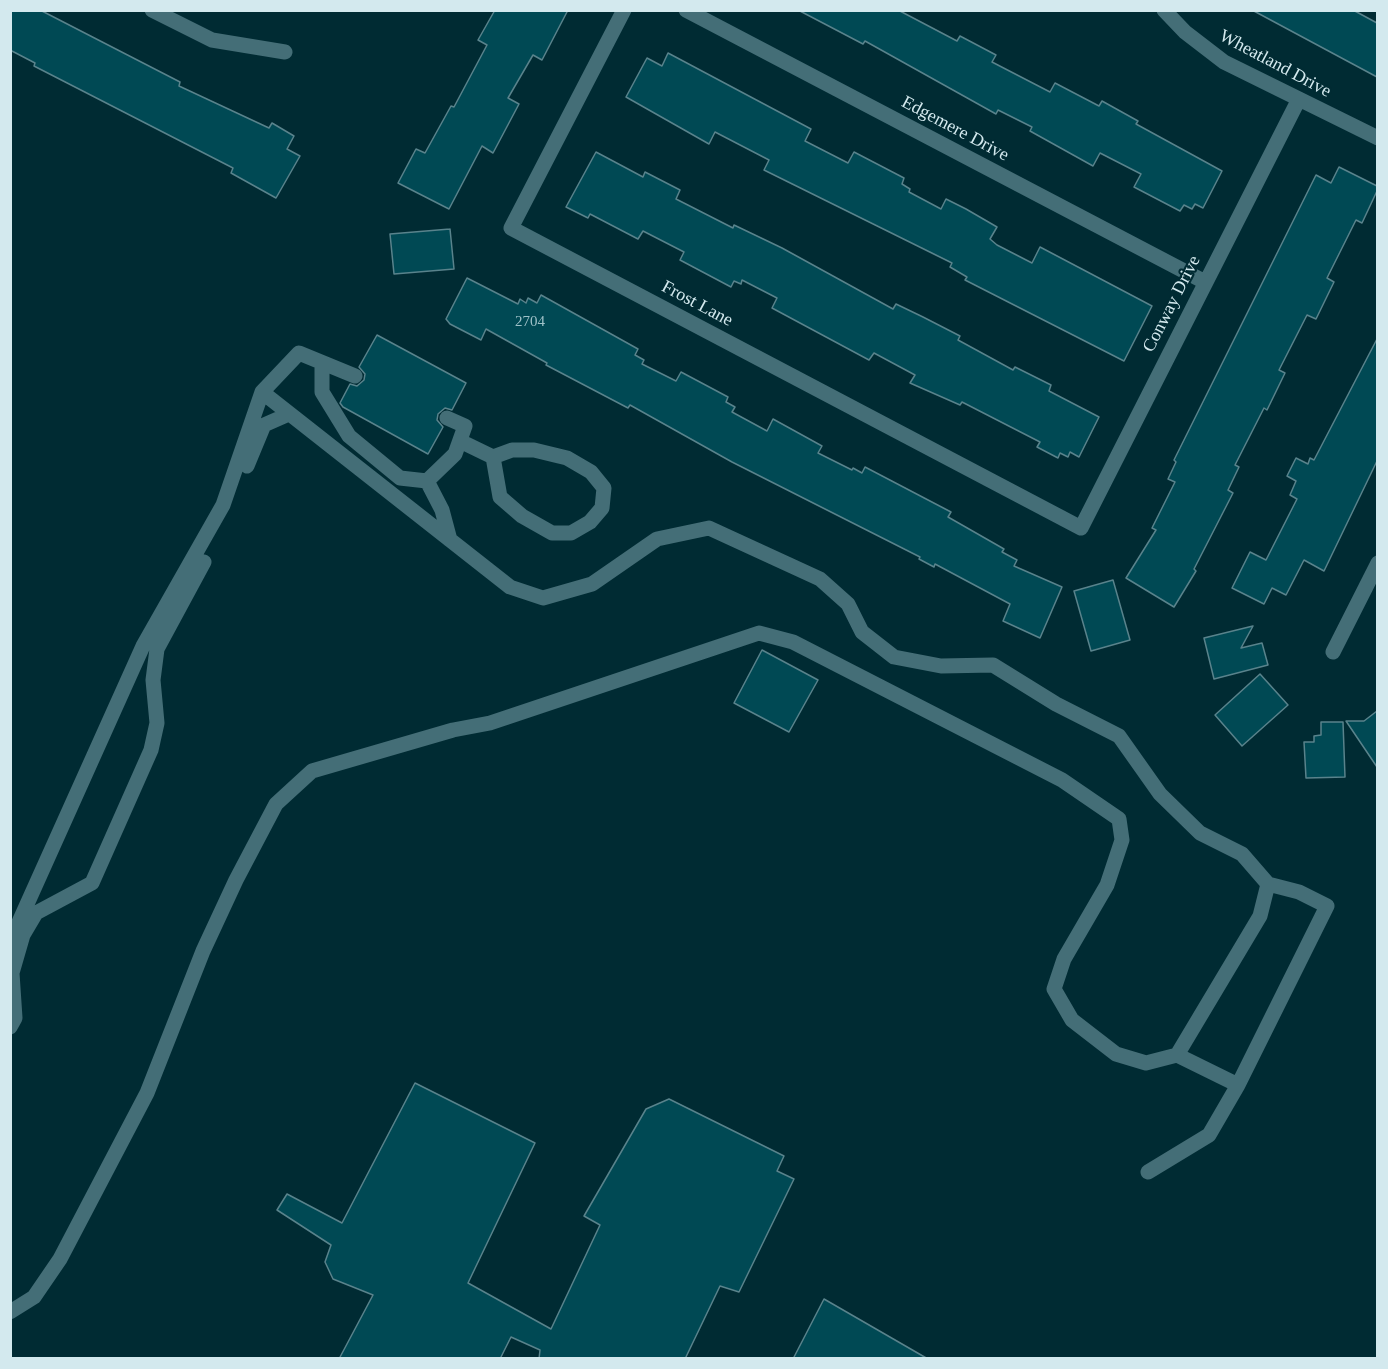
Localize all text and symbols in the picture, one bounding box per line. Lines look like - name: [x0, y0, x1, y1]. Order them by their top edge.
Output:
- street label: Wheatland Drive: [1215, 25, 1335, 103]
- street label: Edgemere Drive: [898, 92, 1012, 166]
- street label: Conway Drive: [1138, 252, 1206, 356]
- street label: Frost Lane: [658, 276, 736, 332]
- house number: 2704: [515, 313, 545, 331]

